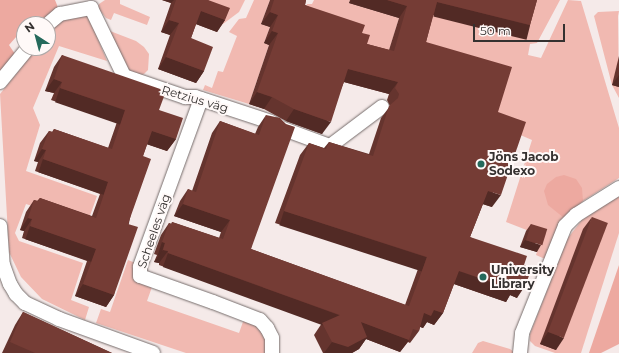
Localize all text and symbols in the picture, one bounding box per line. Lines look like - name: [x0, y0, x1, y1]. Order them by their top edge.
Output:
- north arrow: [16, 16, 56, 56]
- scale bar: [475, 16, 567, 42]
- text: N: [22, 19, 37, 35]
- text: 50 m: [480, 23, 511, 38]
- street label: Retzius väg: [160, 83, 230, 115]
- place label: Jöns Jacob Sodexo: [489, 150, 559, 178]
- marker: Jöns Jacob Sodexo: [476, 159, 486, 169]
- street label: Scheeles väg: [135, 192, 173, 270]
- place label: University Library: [491, 263, 554, 291]
- marker: University Library: [478, 272, 488, 282]

